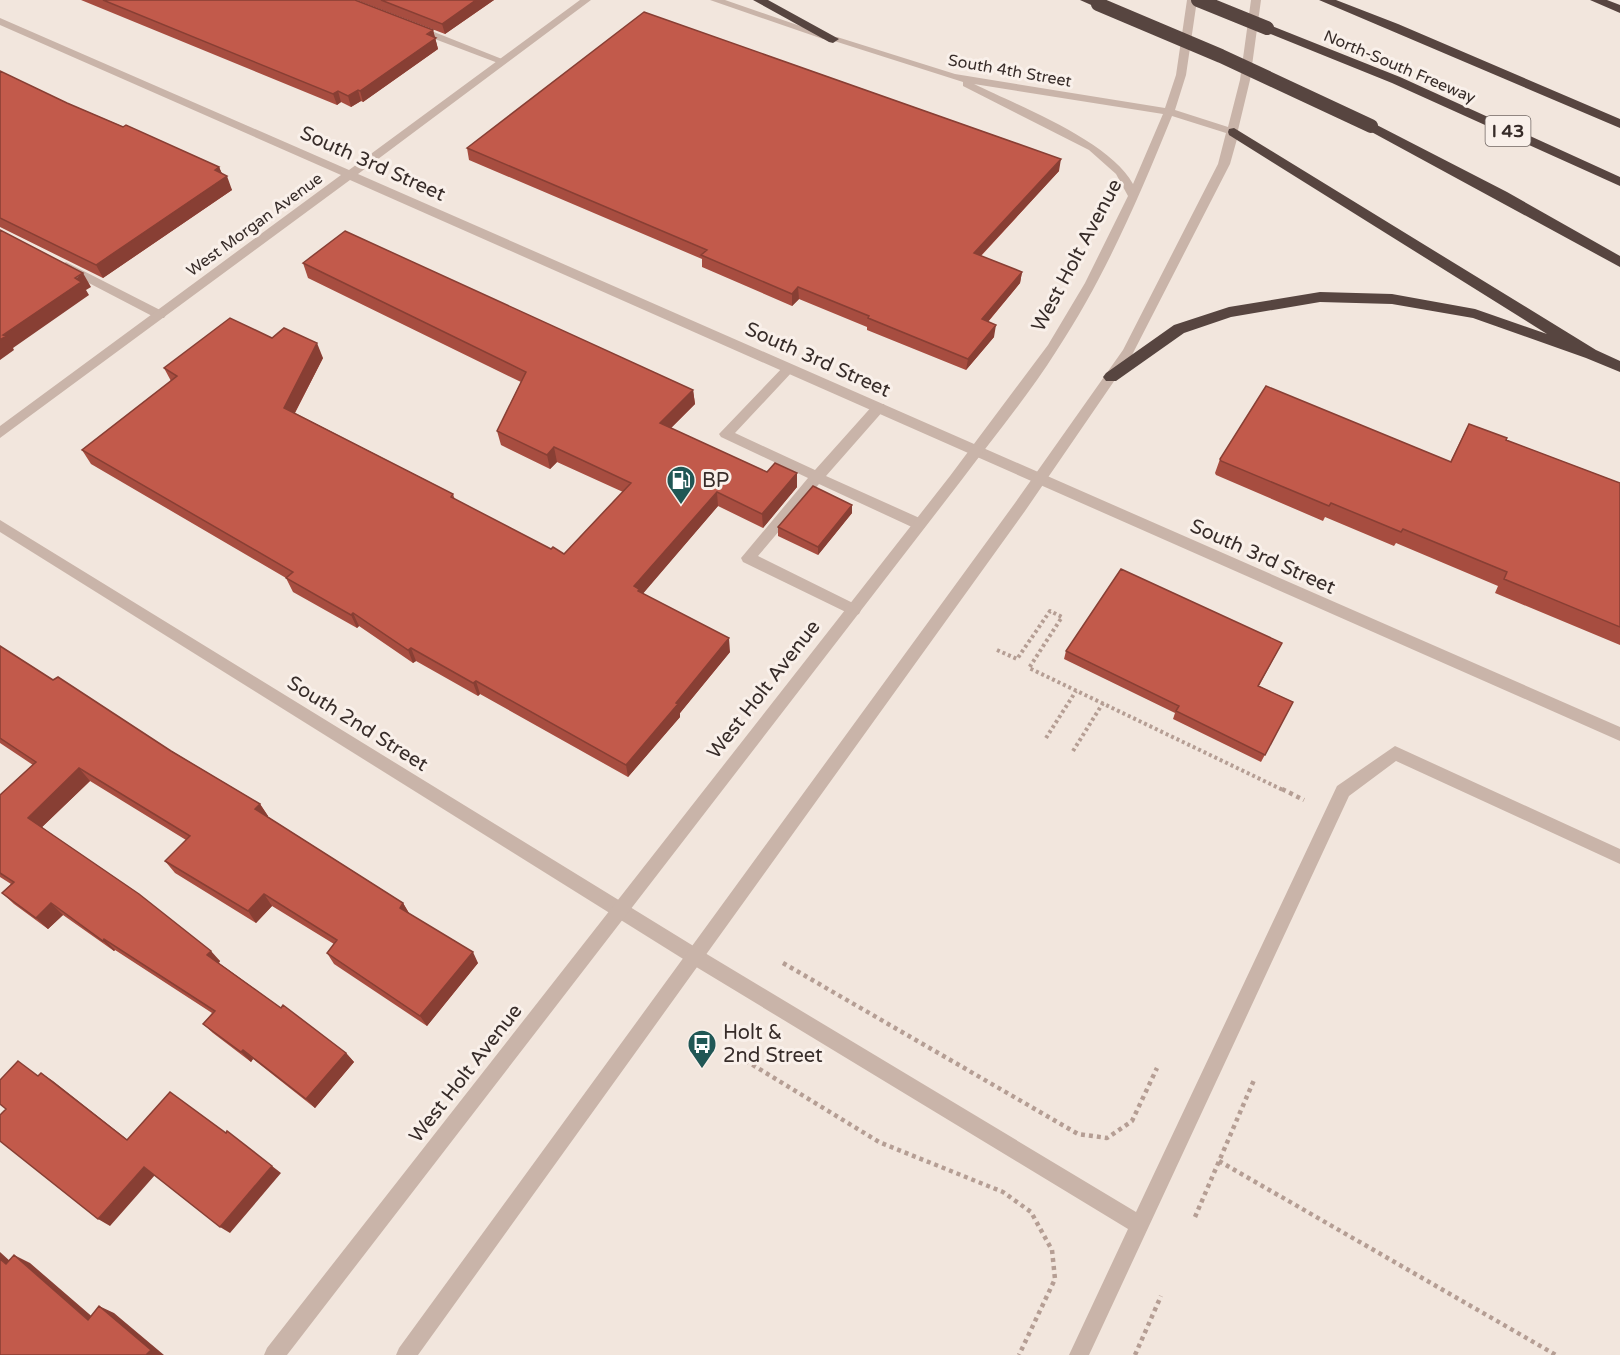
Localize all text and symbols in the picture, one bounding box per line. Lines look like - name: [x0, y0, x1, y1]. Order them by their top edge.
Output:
- street label: North-South Freeway: [1321, 26, 1479, 108]
- street label: South 4th Street: [946, 50, 1073, 92]
- road number: I 43: [1486, 116, 1530, 146]
- street label: South 3rd Street: [296, 121, 449, 207]
- street label: West Morgan Avenue: [183, 169, 327, 281]
- street label: West Holt Avenue: [1027, 175, 1127, 336]
- street label: South 3rd Street: [741, 317, 894, 403]
- fuel station icon: BP: [665, 464, 697, 506]
- place label: BP: [702, 469, 729, 493]
- street label: South 3rd Street: [1186, 514, 1339, 600]
- street label: West Holt Avenue: [702, 615, 825, 764]
- street label: South 2nd Street: [283, 671, 433, 777]
- street label: West Holt Avenue: [404, 999, 527, 1148]
- place label: Holt & 2nd Street: [723, 1021, 823, 1068]
- bus stop icon: Holt & 2nd Street: [686, 1028, 718, 1070]

